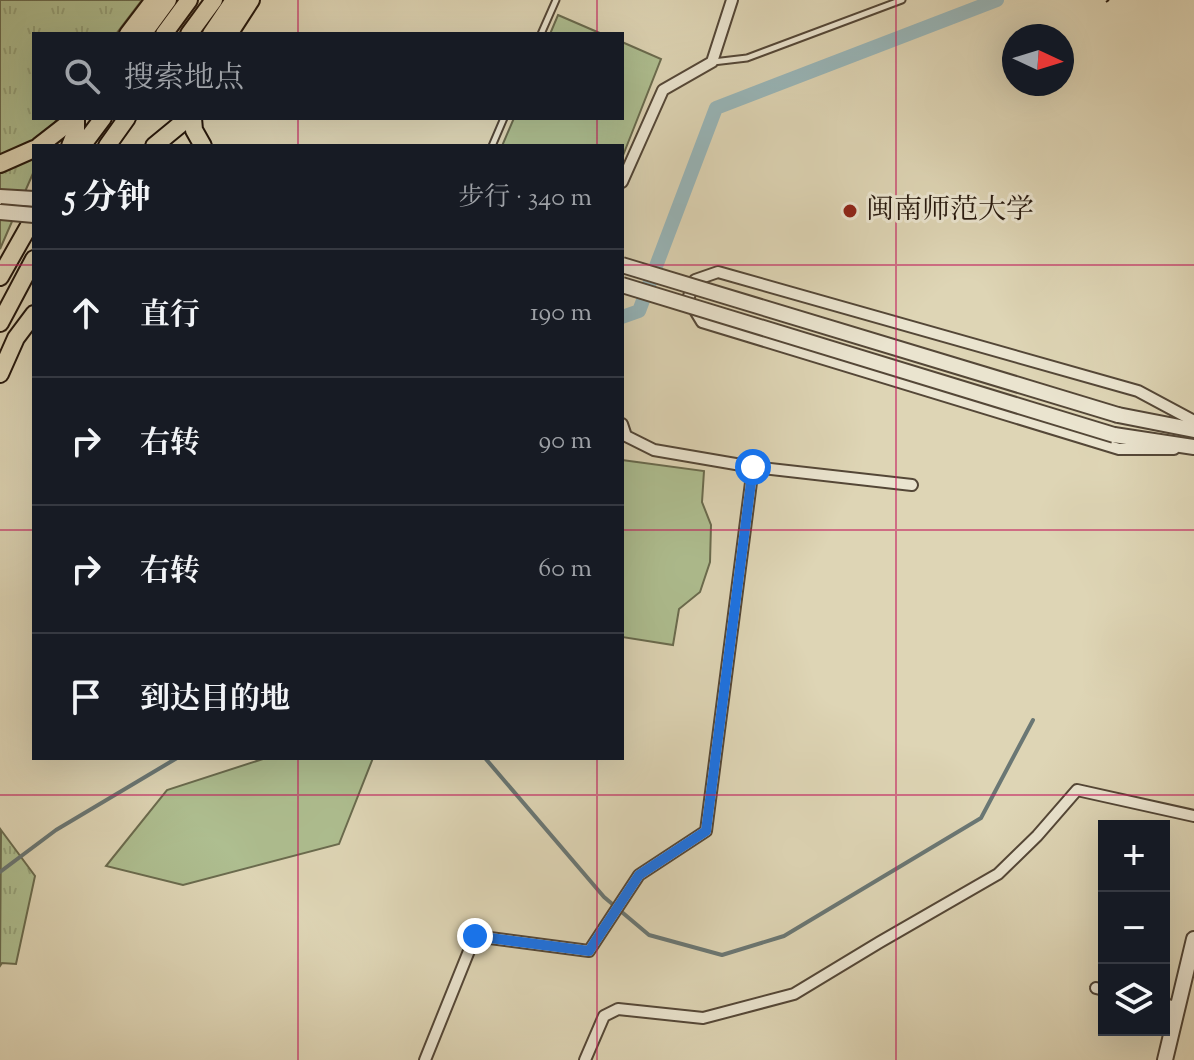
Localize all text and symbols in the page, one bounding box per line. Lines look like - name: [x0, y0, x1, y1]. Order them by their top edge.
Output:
- north arrow: [1002, 24, 1074, 96]
- search box: [32, 32, 624, 120]
- icon: search: [60, 54, 104, 98]
- text: 搜索地点: [124, 58, 244, 101]
- text: 5 分钟: [64, 175, 151, 224]
- text: 步行 · 340 m: [458, 180, 592, 217]
- place label: 闽南师范大学: [866, 191, 1034, 231]
- marker: 闽南师范大学: [841, 202, 859, 220]
- icon: ahead: [64, 291, 108, 335]
- text: 直行: [140, 295, 200, 338]
- text: 190 m: [530, 295, 592, 332]
- icon: right: [64, 419, 108, 463]
- text: 右转: [140, 423, 200, 466]
- text: 90 m: [539, 423, 592, 460]
- route start: [735, 449, 771, 485]
- icon: right: [64, 547, 108, 591]
- text: 右转: [140, 551, 200, 594]
- text: 60 m: [538, 551, 592, 588]
- icon: arrive: [64, 675, 108, 719]
- text: 到达目的地: [140, 679, 290, 722]
- map controls: [1098, 820, 1170, 1036]
- button: +: [1098, 820, 1170, 892]
- button: −: [1098, 892, 1170, 964]
- route end: [457, 918, 493, 954]
- button: layers: [1098, 964, 1170, 1036]

